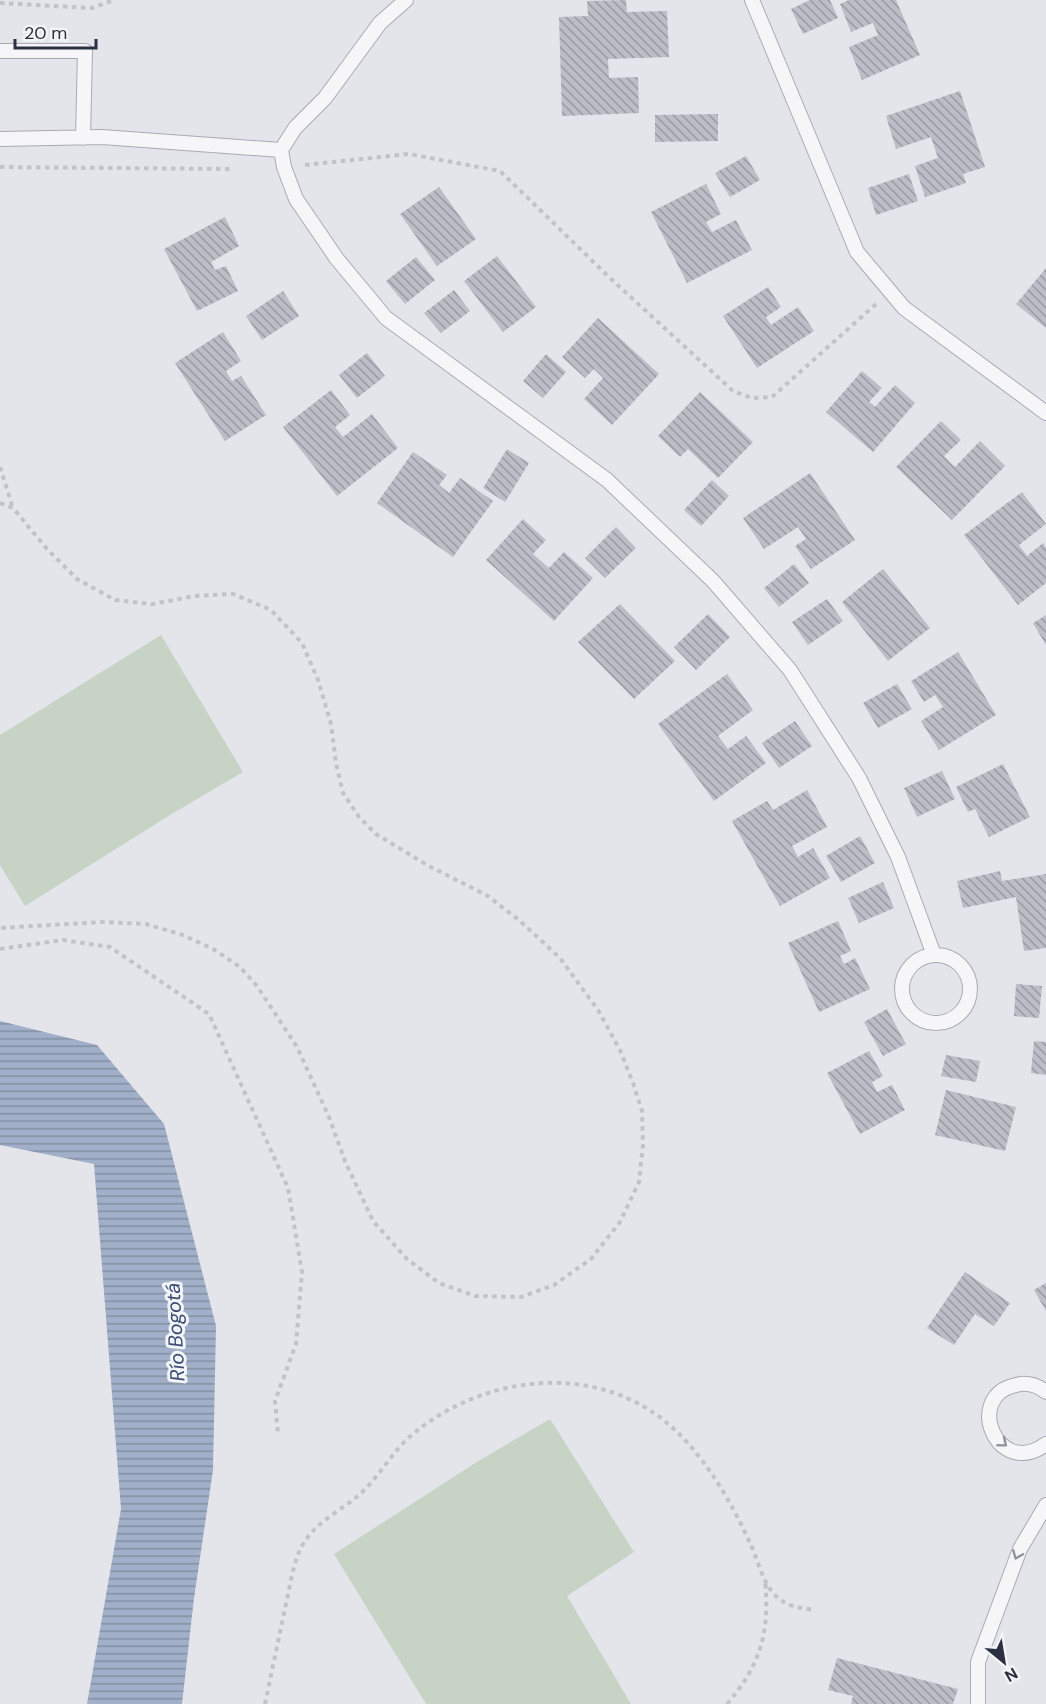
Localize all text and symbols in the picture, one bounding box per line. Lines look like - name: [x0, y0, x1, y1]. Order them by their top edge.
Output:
- scale bar: [15, 12, 96, 50]
- text: 20 m: [24, 21, 67, 45]
- water label: Río Bogotá: [159, 1282, 191, 1382]
- one-way arrow: [996, 1436, 1007, 1447]
- one-way arrow: [1012, 1550, 1025, 1560]
- north arrow: [974, 1632, 1034, 1692]
- text: N: [1001, 1663, 1022, 1687]

